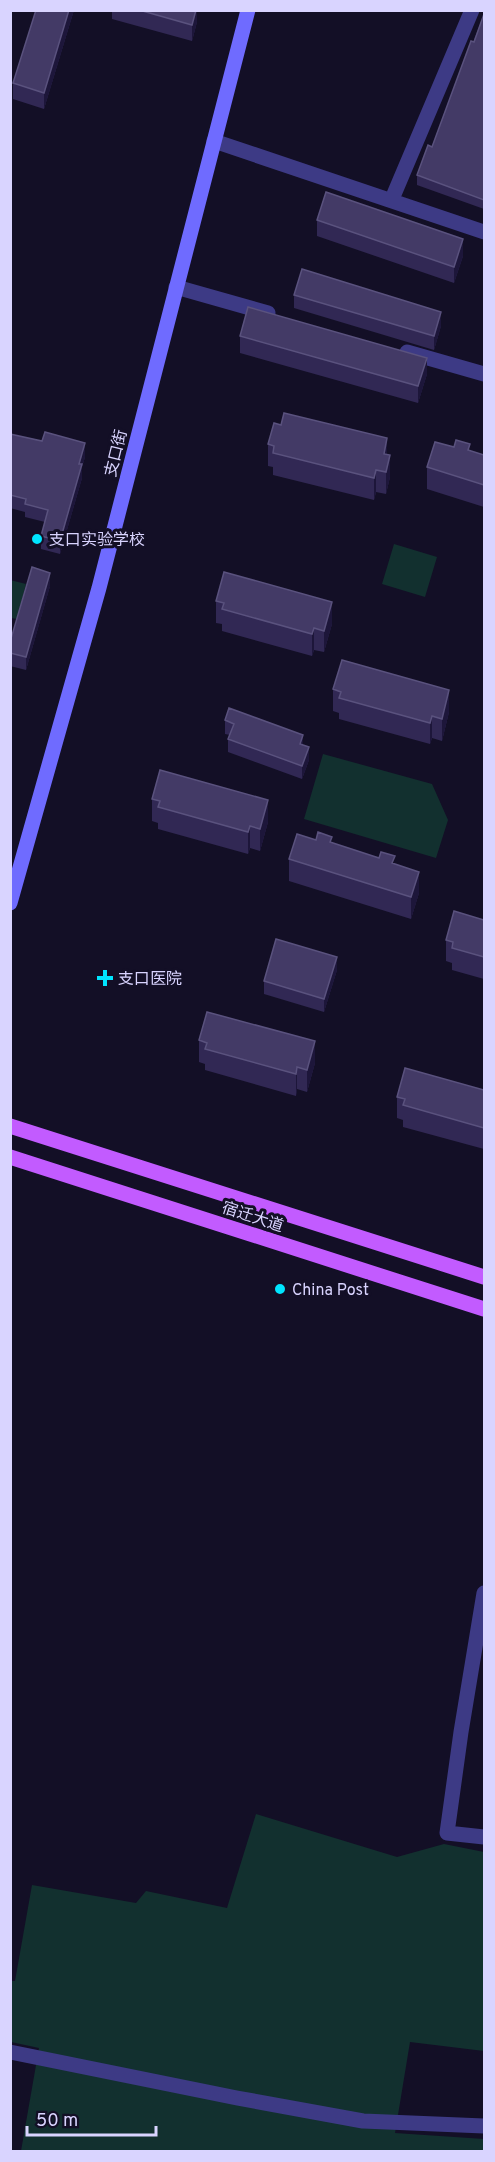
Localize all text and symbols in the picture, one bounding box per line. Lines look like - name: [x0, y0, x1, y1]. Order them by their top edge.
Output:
- street label: 支口街: [101, 428, 132, 479]
- place label: 支口实验学校: [49, 531, 145, 551]
- marker: 支口实验学校: [30, 532, 44, 546]
- marker: 支口医院: [96, 969, 114, 987]
- place label: 支口医院: [118, 970, 182, 990]
- street label: 宿迁大道: [219, 1199, 286, 1237]
- place label: China Post: [292, 1281, 369, 1301]
- marker: China Post: [273, 1282, 287, 1296]
- scale bar: [27, 2099, 156, 2137]
- text: 50 m: [36, 2110, 78, 2133]

